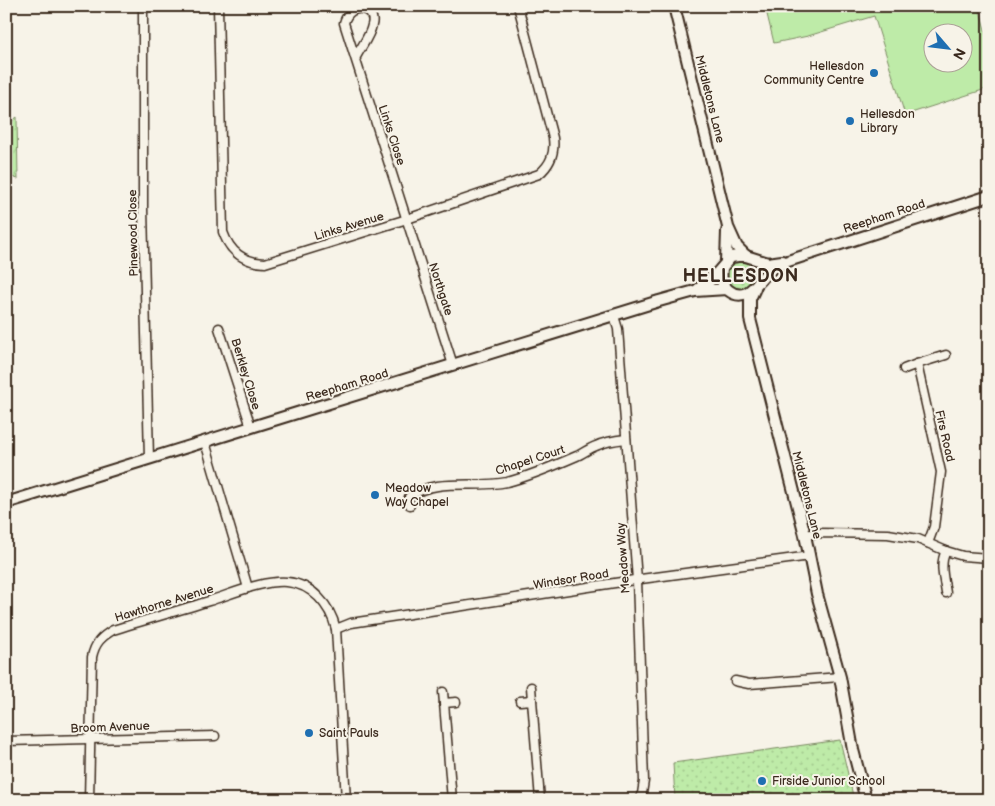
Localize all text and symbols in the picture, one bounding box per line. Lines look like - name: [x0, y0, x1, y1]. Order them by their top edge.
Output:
- north arrow: [922, 22, 972, 72]
- text: N: [949, 45, 969, 63]
- street label: Middletons Lane: [691, 54, 728, 145]
- place label: Hellesdon Community Centre: [764, 59, 864, 88]
- marker: Hellesdon Community Centre: [868, 67, 880, 79]
- street label: Links Close: [375, 103, 408, 167]
- place label: Hellesdon Library: [860, 107, 915, 136]
- marker: Hellesdon Library: [844, 115, 856, 127]
- street label: Pinewood Close: [125, 189, 142, 277]
- street label: Reepham Road: [841, 196, 927, 237]
- street label: Links Avenue: [313, 209, 386, 244]
- street label: Northgate: [425, 261, 456, 318]
- district label: HELLESDON: [683, 266, 799, 287]
- street label: Berkley Close: [228, 337, 264, 412]
- street label: Reepham Road: [304, 366, 390, 405]
- street label: Firs Road: [931, 409, 958, 463]
- street label: Chapel Court: [494, 442, 567, 479]
- street label: Middletons Lane: [788, 450, 825, 541]
- place label: Meadow Way Chapel: [385, 481, 449, 510]
- marker: Meadow Way Chapel: [369, 489, 381, 501]
- street label: Meadow Way: [613, 521, 633, 594]
- street label: Windsor Road: [532, 566, 610, 593]
- street label: Hawthorne Avenue: [113, 581, 215, 626]
- street label: Broom Avenue: [70, 719, 150, 736]
- place label: Saint Pauls: [319, 726, 379, 741]
- marker: Saint Pauls: [303, 727, 315, 739]
- place label: Firside Junior School: [772, 774, 885, 789]
- marker: Firside Junior School: [756, 775, 768, 787]

